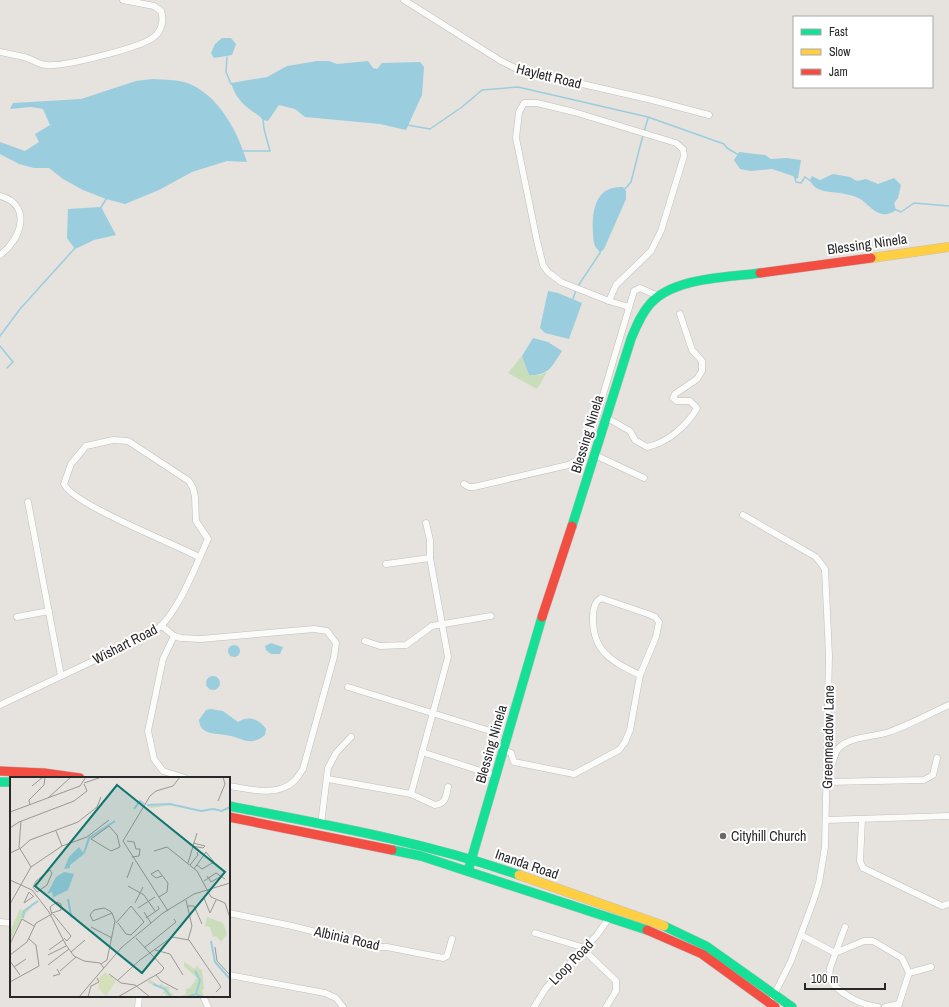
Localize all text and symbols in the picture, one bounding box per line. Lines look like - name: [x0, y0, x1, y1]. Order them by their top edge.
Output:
- legend: [793, 16, 933, 88]
- text: Fast: [829, 24, 848, 40]
- text: Slow: [829, 44, 851, 60]
- street label: Haylett Road: [515, 59, 583, 93]
- text: Jam: [829, 64, 848, 80]
- street label: Blessing Ninela: [826, 229, 909, 259]
- street label: Blessing Ninela: [567, 392, 608, 475]
- street label: Wishart Road: [90, 620, 160, 668]
- street label: Greenmeadow Lane: [818, 685, 838, 789]
- street label: Blessing Ninela: [471, 702, 511, 785]
- inset map: [10, 777, 230, 997]
- place label: Cityhill Church: [731, 827, 806, 845]
- marker: Cityhill Church: [718, 831, 728, 841]
- street label: Inanda Road: [493, 845, 561, 883]
- street label: Albinia Road: [312, 922, 381, 954]
- street label: Loop Road: [545, 936, 597, 988]
- scale bar: [805, 965, 885, 991]
- text: 100 m: [811, 971, 838, 987]

